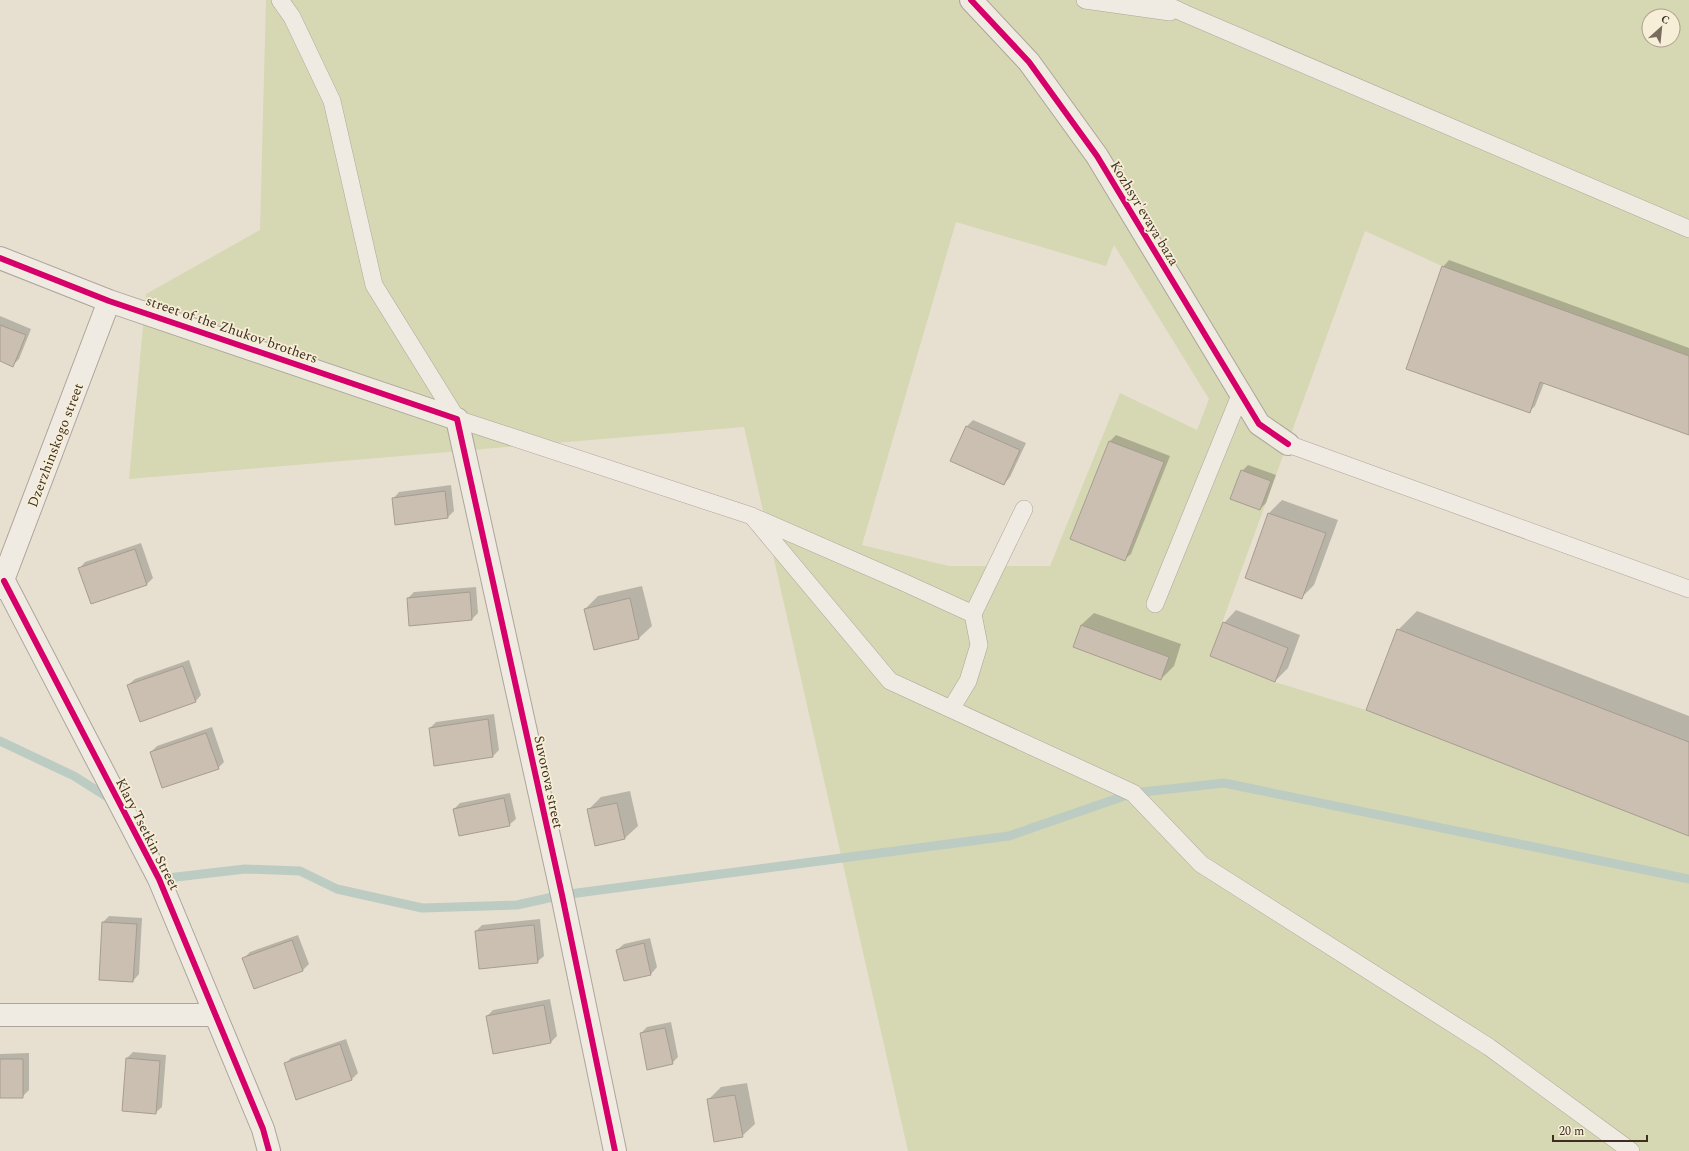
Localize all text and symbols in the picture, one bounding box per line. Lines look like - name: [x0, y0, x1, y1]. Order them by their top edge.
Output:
- north arrow: [1641, 8, 1681, 48]
- text: С: [1658, 10, 1673, 29]
- street label: Kozhsyr'evaya baza: [1105, 157, 1184, 270]
- street label: street of the Zhukov brothers: [143, 290, 321, 369]
- street label: Dzerzhinskogo street: [22, 380, 89, 510]
- street label: Suvorova street: [528, 734, 569, 831]
- street label: Klary Tsetkin Street: [110, 775, 185, 894]
- scale bar: [1553, 1117, 1647, 1143]
- text: 20 m: [1559, 1122, 1584, 1141]

